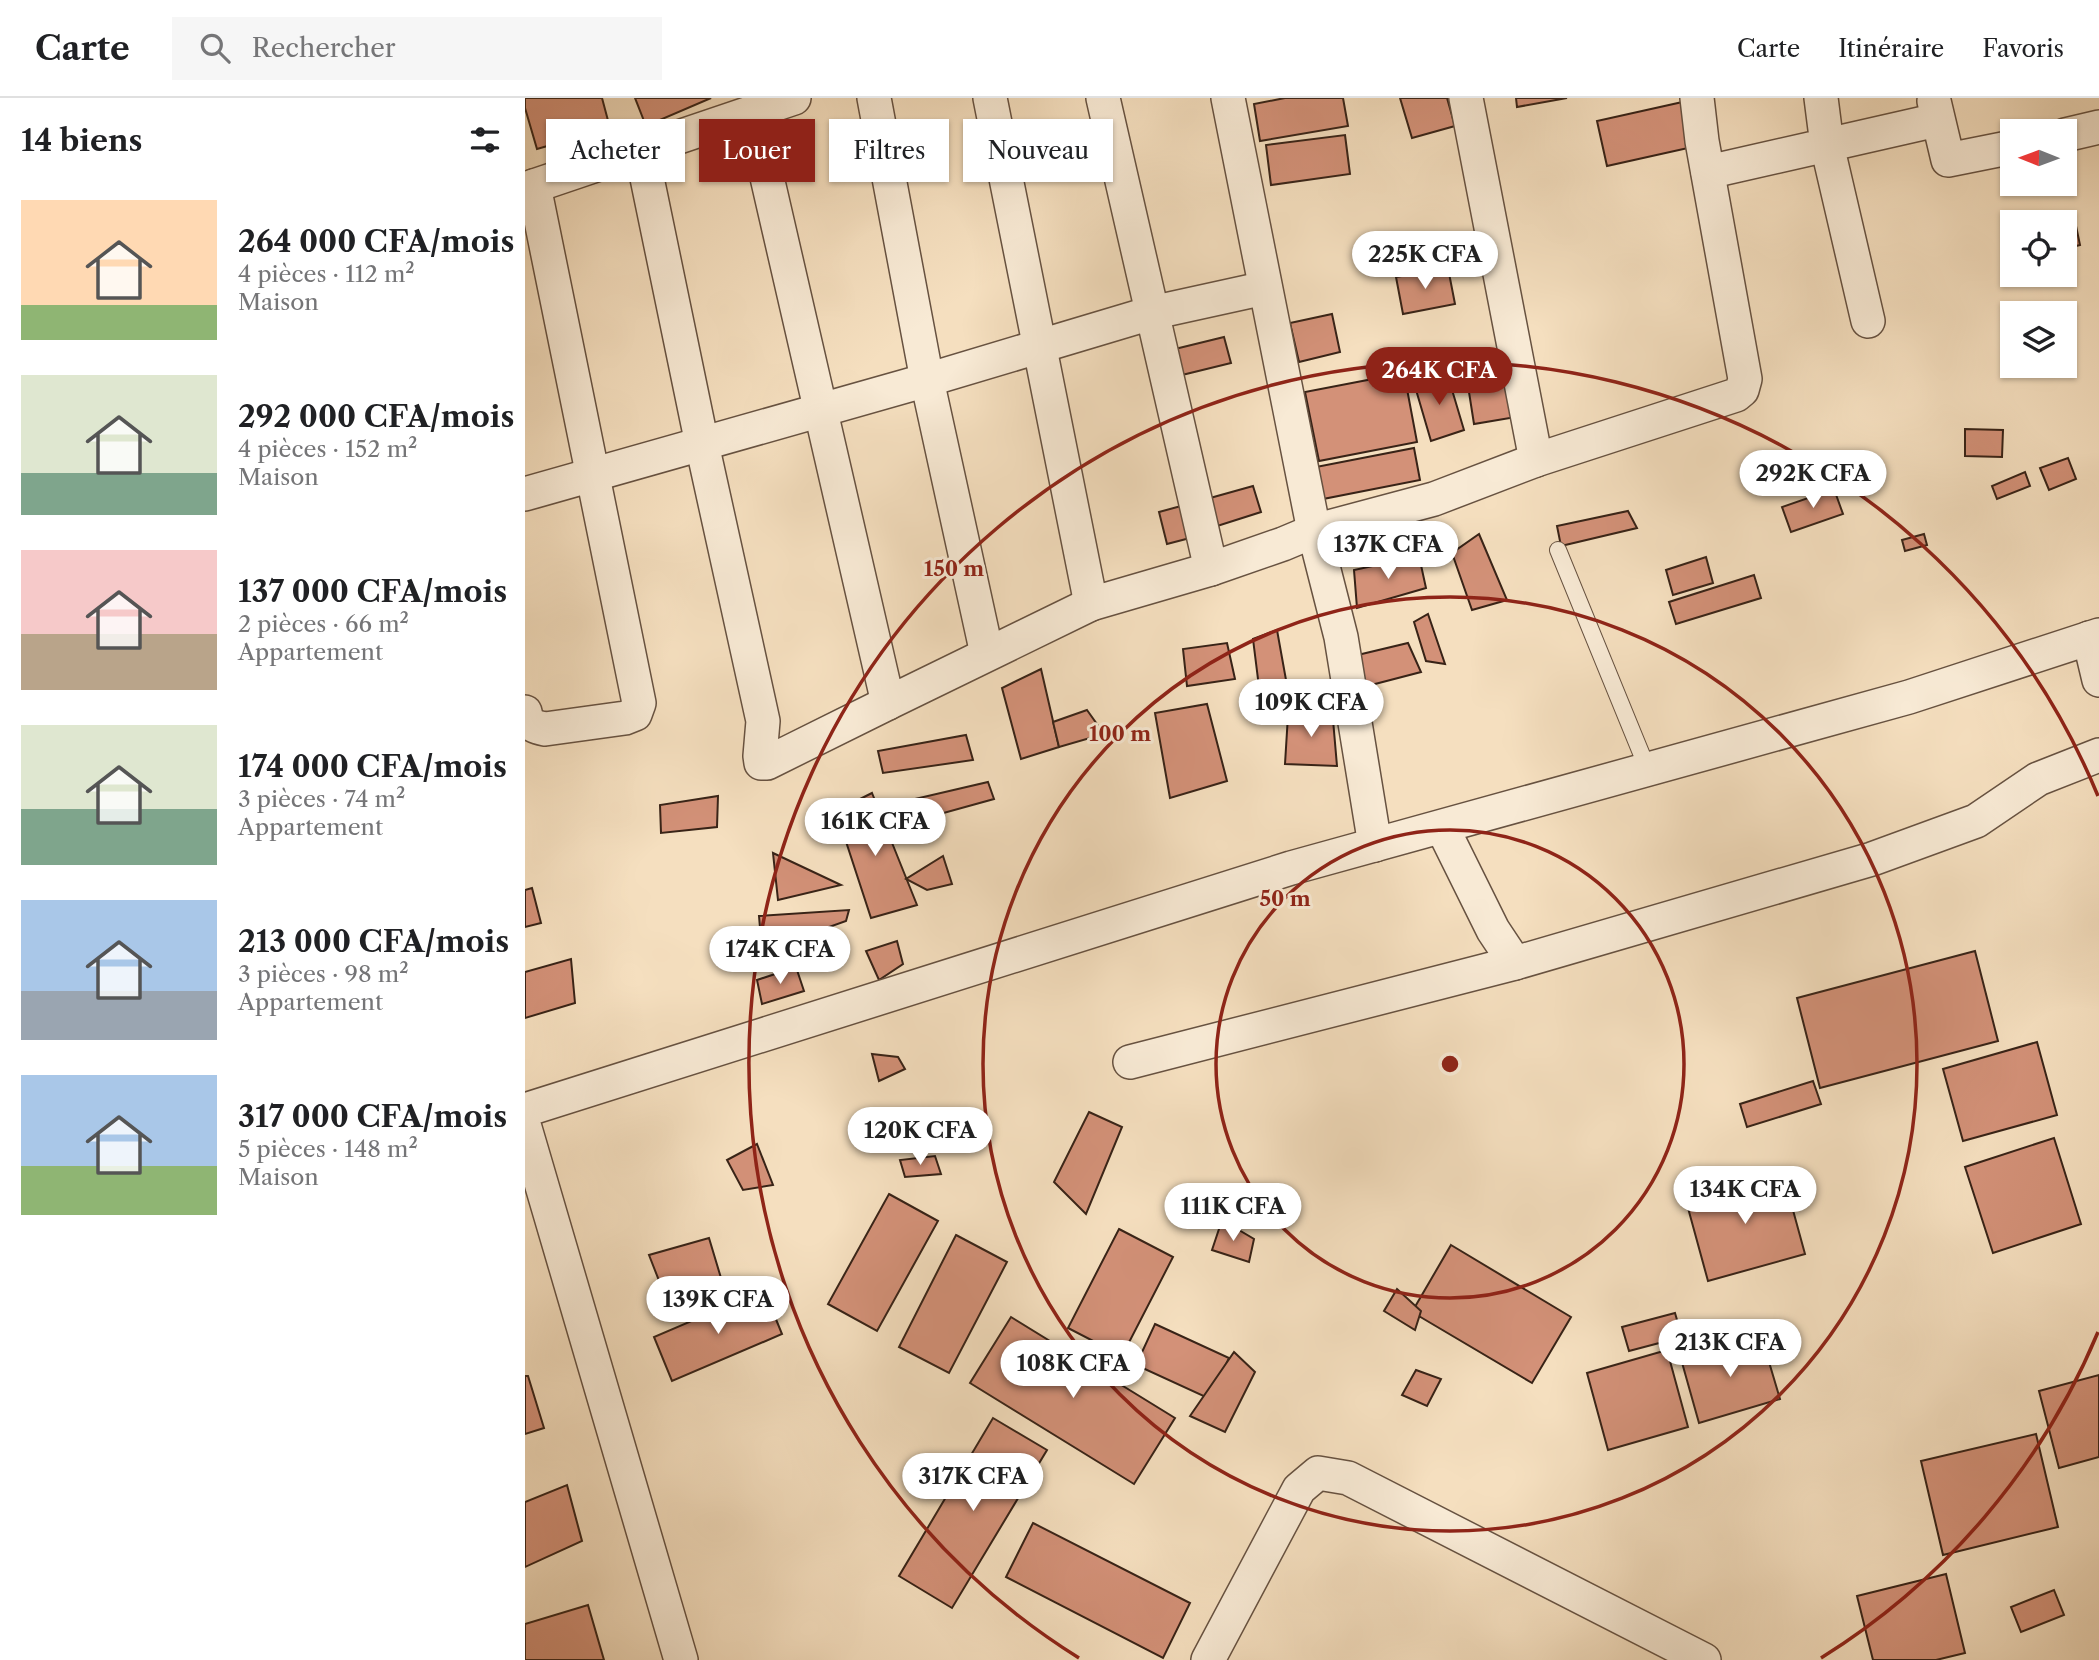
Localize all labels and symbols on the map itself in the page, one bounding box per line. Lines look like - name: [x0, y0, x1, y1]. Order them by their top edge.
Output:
- north arrow: [2000, 119, 2077, 196]
- pin: 225K CFA: [1353, 232, 1497, 291]
- pin: 264K CFA: [1367, 348, 1511, 407]
- pin: 292K CFA: [1741, 450, 1885, 510]
- pin: 137K CFA: [1316, 522, 1460, 581]
- text: 150 m: [924, 556, 984, 581]
- pin: 109K CFA: [1239, 680, 1383, 739]
- text: 100 m: [1089, 721, 1151, 746]
- pin: 161K CFA: [803, 798, 947, 858]
- text: 50 m: [1259, 886, 1311, 911]
- pin: 174K CFA: [708, 926, 852, 986]
- centre of rings: [1438, 1052, 1462, 1076]
- pin: 120K CFA: [848, 1108, 992, 1167]
- pin: 134K CFA: [1673, 1166, 1817, 1226]
- pin: 111K CFA: [1161, 1184, 1305, 1243]
- pin: 139K CFA: [646, 1276, 790, 1336]
- pin: 213K CFA: [1658, 1320, 1802, 1379]
- pin: 108K CFA: [1001, 1340, 1145, 1400]
- pin: 317K CFA: [901, 1454, 1045, 1513]

